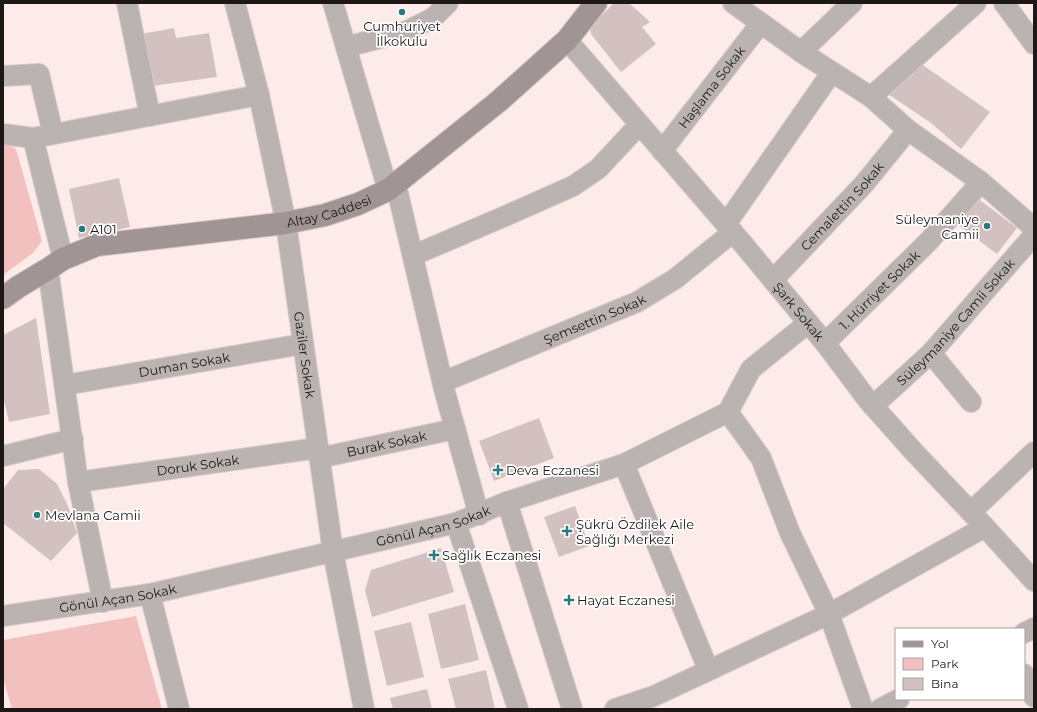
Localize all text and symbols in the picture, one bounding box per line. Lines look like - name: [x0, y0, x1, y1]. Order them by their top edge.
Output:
- marker: Cumhuriyet İlkokulu: [397, 7, 407, 17]
- place label: Cumhuriyet İlkokulu: [363, 18, 441, 49]
- street label: Haşlama Sokak: [675, 42, 749, 131]
- street label: Cemalettin Sokak: [797, 158, 887, 254]
- street label: Altay Caddesi: [285, 191, 374, 231]
- place label: Süleymaniye Camii: [896, 211, 979, 242]
- place label: A101: [90, 221, 117, 237]
- marker: Süleymaniye Camii: [982, 221, 992, 231]
- marker: A101: [77, 224, 87, 234]
- street label: 1. Hürriyet Sokak: [836, 247, 923, 333]
- street label: Süleymaniye Camii Sokak: [893, 255, 1018, 389]
- street label: Şark Sokak: [770, 279, 828, 344]
- street label: Şemsettin Sokak: [541, 291, 649, 348]
- street label: Gaziler Sokak: [291, 311, 319, 399]
- street label: Duman Sokak: [137, 349, 231, 380]
- street label: Burak Sokak: [345, 427, 428, 460]
- street label: Doruk Sokak: [155, 451, 240, 479]
- place label: Deva Eczanesi: [506, 462, 599, 478]
- marker: Deva Eczanesi: [493, 465, 503, 475]
- street label: Gönül Açan Sokak: [374, 502, 493, 549]
- place label: Mevlana Camii: [45, 507, 141, 523]
- marker: Mevlana Camii: [32, 510, 42, 520]
- place label: Şükrü Özdilek Aile Sağlığı Merkezi: [576, 516, 694, 547]
- marker: Şükrü Özdilek Aile Sağlığı Merkezi: [561, 525, 573, 537]
- place label: Sağlık Eczanesi: [442, 547, 541, 563]
- marker: Sağlık Eczanesi: [429, 550, 439, 560]
- street label: Gönül Açan Sokak: [58, 580, 178, 616]
- place label: Hayat Eczanesi: [577, 592, 675, 608]
- marker: Hayat Eczanesi: [564, 595, 574, 605]
- legend: [895, 628, 1025, 700]
- text: Yol: [931, 636, 949, 651]
- text: Park: [931, 656, 959, 671]
- text: Bina: [931, 676, 958, 691]

